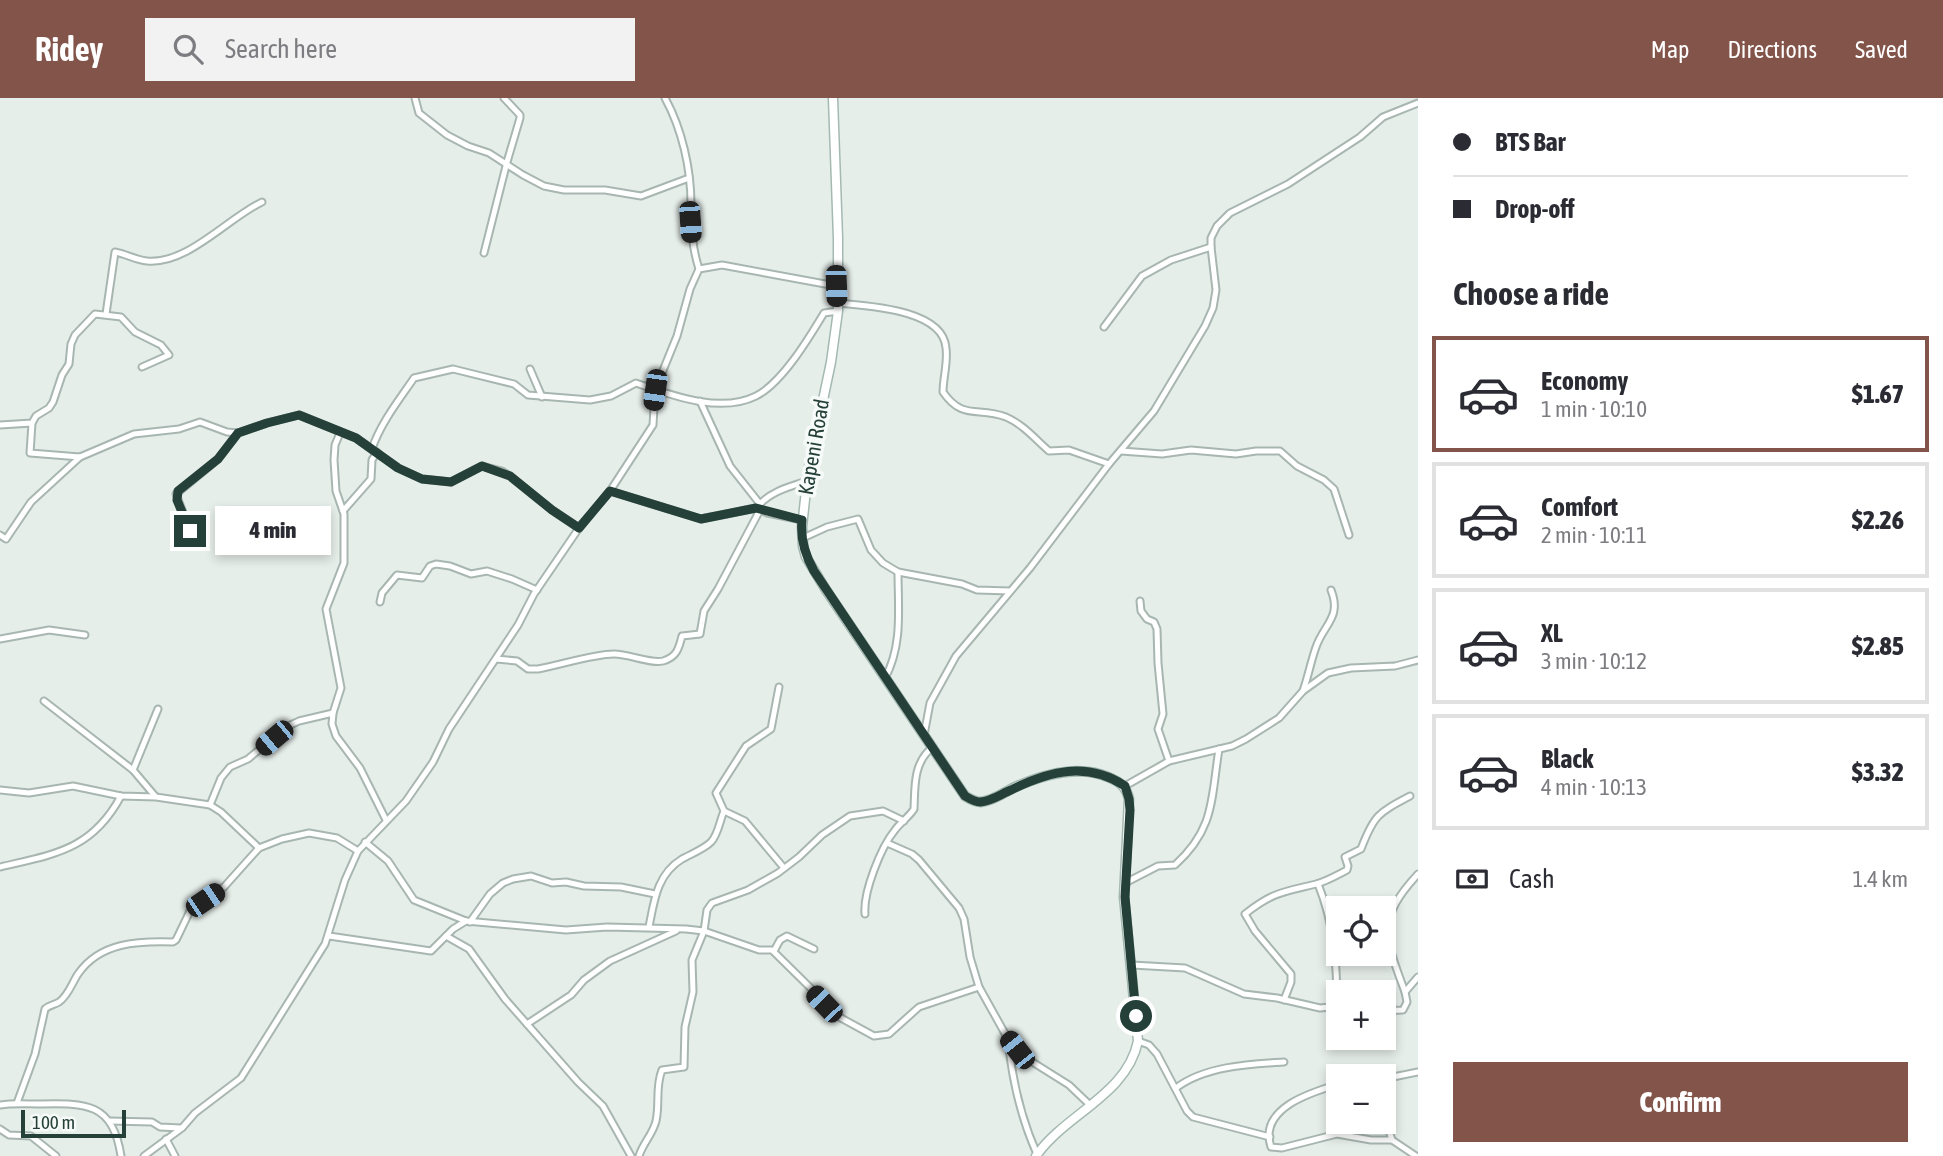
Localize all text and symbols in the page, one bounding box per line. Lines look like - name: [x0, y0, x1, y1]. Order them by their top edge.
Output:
- search box: [145, 18, 635, 81]
- text: Ridey: [35, 30, 103, 68]
- icon: search: [169, 30, 207, 68]
- text: Search here: [225, 34, 337, 64]
- text: Map: [1651, 36, 1689, 63]
- text: Directions: [1727, 36, 1817, 63]
- text: Saved: [1855, 36, 1908, 63]
- text: BTS Bar: [1495, 127, 1565, 157]
- text: Drop-off: [1495, 194, 1575, 224]
- car: [679, 200, 702, 244]
- car: [825, 265, 848, 307]
- text: Choose a ride: [1453, 275, 1609, 312]
- icon: car: [1457, 363, 1520, 426]
- text: Economy: [1541, 366, 1628, 396]
- car: [642, 368, 669, 412]
- text: $1.67: [1852, 379, 1904, 409]
- text: 1 min · 10:10: [1541, 396, 1647, 422]
- street label: Kapeni Road: [793, 397, 833, 497]
- icon: car: [1457, 489, 1520, 552]
- text: Comfort: [1541, 492, 1618, 522]
- text: $2.26: [1852, 505, 1904, 535]
- callout: 4 min: [214, 506, 330, 556]
- route end: [174, 515, 206, 547]
- text: 4 min: [250, 517, 296, 543]
- text: 2 min · 10:11: [1541, 522, 1647, 548]
- icon: car: [1457, 615, 1520, 678]
- text: XL: [1541, 618, 1563, 648]
- text: $2.85: [1852, 631, 1904, 661]
- text: 3 min · 10:12: [1541, 648, 1647, 674]
- car: [252, 716, 297, 760]
- icon: car: [1457, 741, 1520, 804]
- text: Black: [1541, 744, 1593, 774]
- text: $3.32: [1852, 757, 1904, 787]
- text: 4 min · 10:13: [1541, 774, 1647, 800]
- icon: cash: [1453, 860, 1491, 898]
- text: Cash: [1509, 864, 1555, 894]
- text: 1.4 km: [1852, 866, 1908, 892]
- car: [182, 880, 229, 920]
- map controls: [1326, 896, 1396, 1134]
- button: locate: [1326, 896, 1396, 966]
- button: +: [1326, 980, 1396, 1050]
- car: [802, 982, 847, 1026]
- route start: [1120, 1000, 1152, 1032]
- car: [996, 1027, 1039, 1073]
- button: Confirm: [1453, 1062, 1908, 1142]
- button: −: [1326, 1064, 1396, 1134]
- scale bar: [21, 1107, 126, 1139]
- text: 100 m: [32, 1111, 75, 1133]

